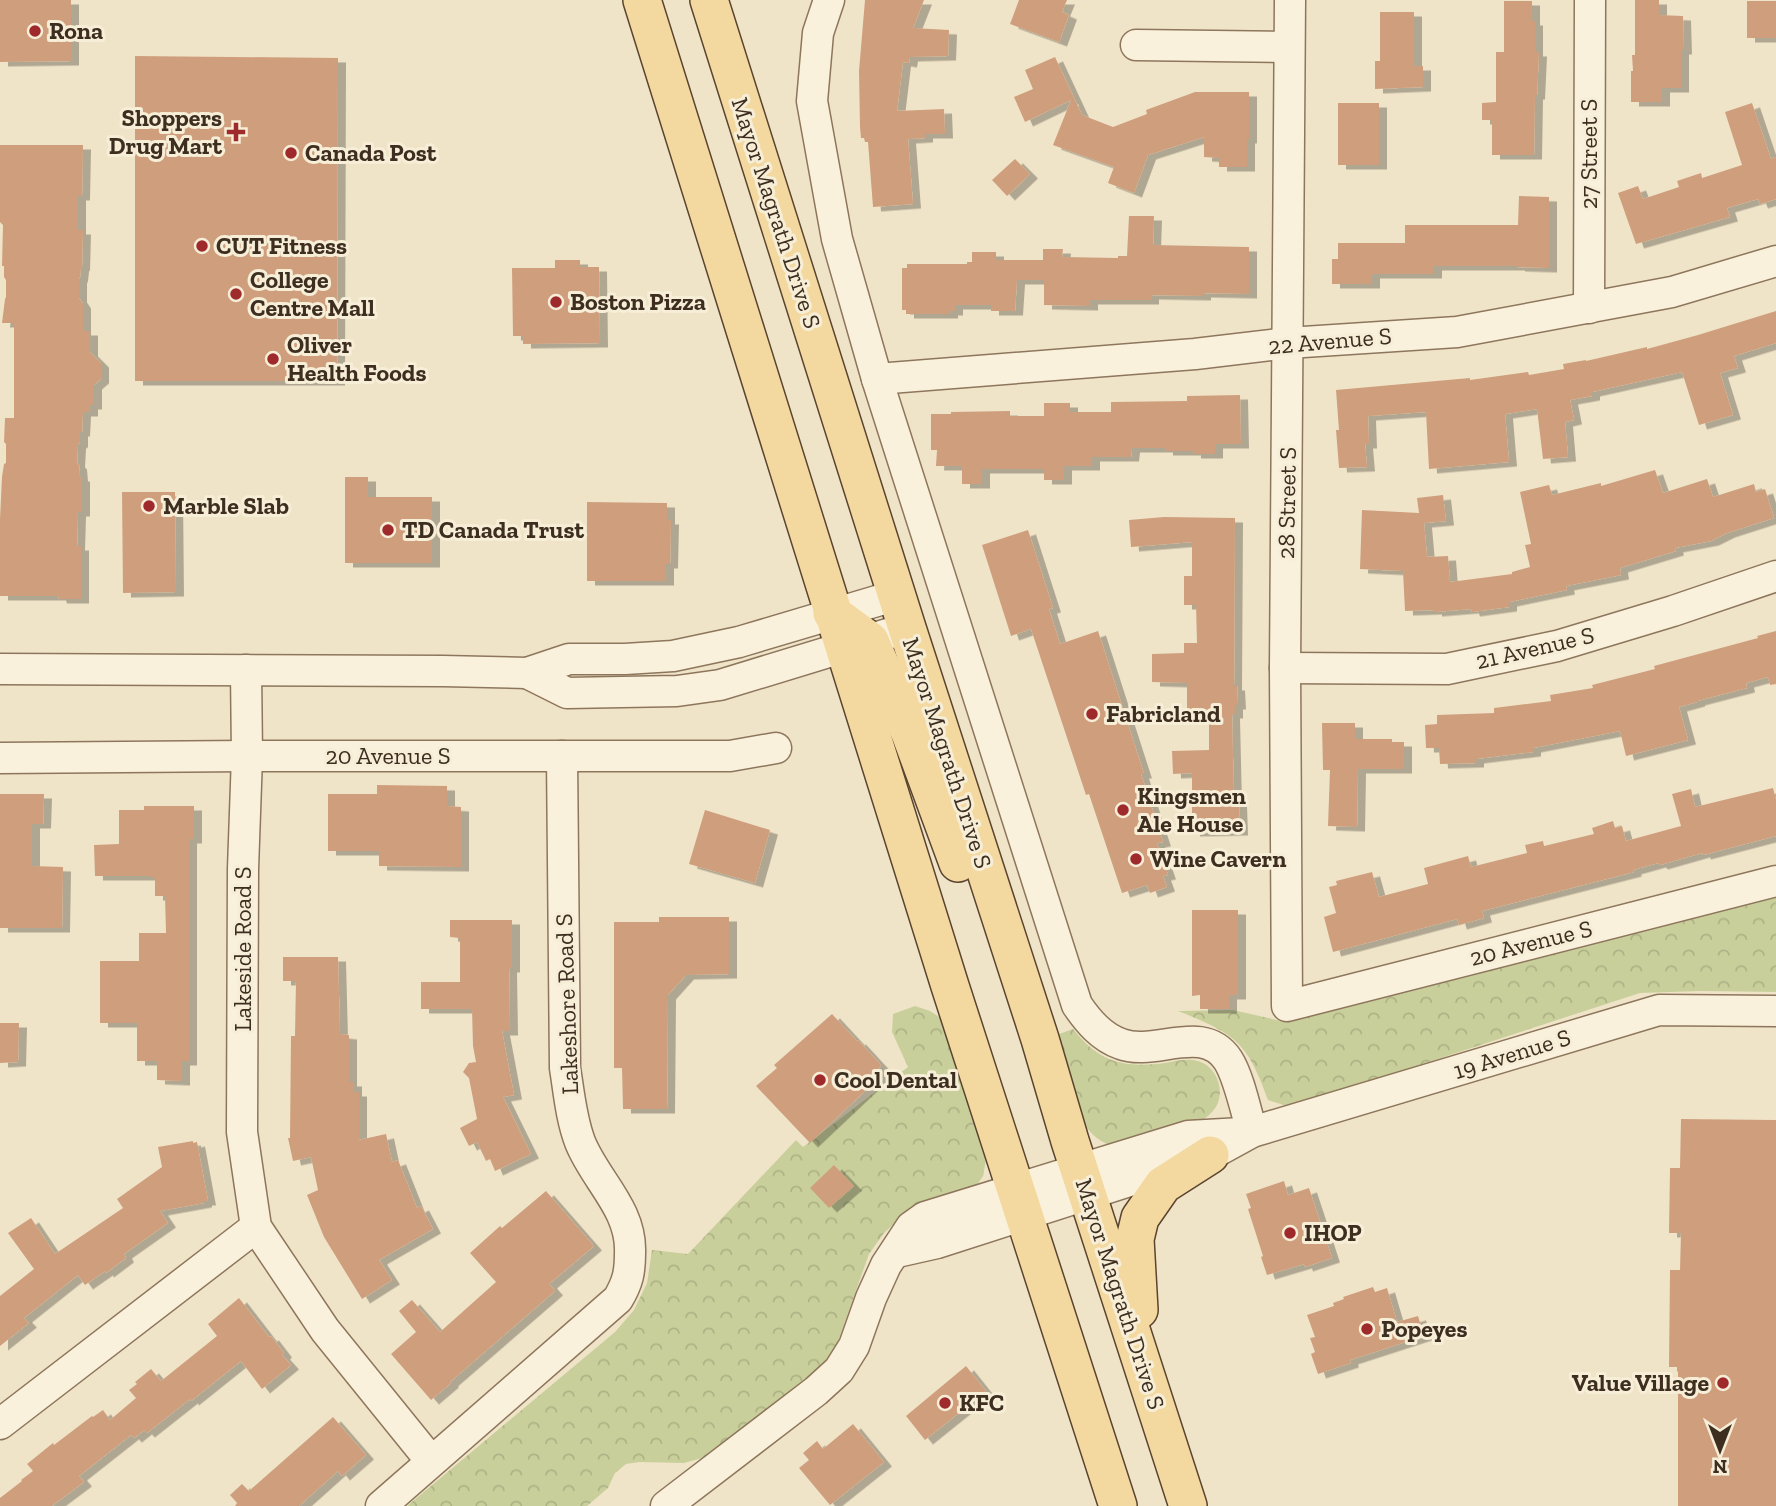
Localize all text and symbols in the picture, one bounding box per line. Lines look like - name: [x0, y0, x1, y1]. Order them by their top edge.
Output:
- place label: Rona: [49, 16, 103, 45]
- marker: Rona: [27, 23, 43, 39]
- street label: Mayor Magrath Drive S: [725, 94, 828, 332]
- street label: 27 Street S: [1574, 99, 1603, 209]
- place label: Shoppers Drug Mart: [109, 103, 222, 160]
- marker: Shoppers Drug Mart: [228, 124, 244, 140]
- place label: Canada Post: [305, 138, 437, 167]
- marker: Canada Post: [283, 145, 299, 161]
- place label: CUT Fitness: [216, 231, 347, 260]
- marker: CUT Fitness: [194, 238, 210, 254]
- place label: College Centre Mall: [250, 265, 375, 322]
- marker: College Centre Mall: [228, 286, 244, 302]
- place label: Boston Pizza: [570, 287, 706, 316]
- marker: Boston Pizza: [548, 294, 564, 310]
- street label: 22 Avenue S: [1267, 321, 1393, 360]
- place label: Oliver Health Foods: [287, 330, 426, 387]
- marker: Oliver Health Foods: [265, 351, 281, 367]
- street label: 28 Street S: [1271, 447, 1302, 559]
- place label: Marble Slab: [163, 491, 289, 520]
- marker: Marble Slab: [141, 498, 157, 514]
- place label: TD Canada Trust: [402, 515, 584, 544]
- marker: TD Canada Trust: [380, 522, 396, 538]
- street label: 21 Avenue S: [1473, 620, 1597, 675]
- street label: Mayor Magrath Drive S: [896, 634, 999, 872]
- place label: Fabricland: [1106, 699, 1221, 728]
- marker: Fabricland: [1084, 706, 1100, 722]
- street label: 20 Avenue S: [325, 741, 451, 770]
- place label: Kingsmen Ale House: [1137, 781, 1246, 838]
- marker: Kingsmen Ale House: [1115, 802, 1131, 818]
- place label: Wine Cavern: [1150, 844, 1286, 873]
- marker: Wine Cavern: [1128, 851, 1144, 867]
- street label: Lakeside Road S: [228, 867, 257, 1032]
- street label: Lakeshore Road S: [549, 913, 584, 1095]
- street label: 20 Avenue S: [1467, 913, 1595, 972]
- street label: 19 Avenue S: [1450, 1022, 1574, 1085]
- place label: Cool Dental: [834, 1065, 957, 1094]
- marker: Cool Dental: [812, 1072, 828, 1088]
- street label: Mayor Magrath Drive S: [1069, 1175, 1172, 1413]
- place label: IHOP: [1304, 1218, 1362, 1247]
- marker: IHOP: [1282, 1225, 1298, 1241]
- place label: Popeyes: [1381, 1314, 1467, 1343]
- marker: Popeyes: [1359, 1321, 1375, 1337]
- place label: Value Village: [1572, 1368, 1709, 1397]
- marker: Value Village: [1715, 1375, 1731, 1391]
- place label: KFC: [959, 1388, 1004, 1417]
- marker: KFC: [937, 1395, 953, 1411]
- north arrow: [1685, 1415, 1755, 1485]
- text: N: [1713, 1455, 1727, 1478]

